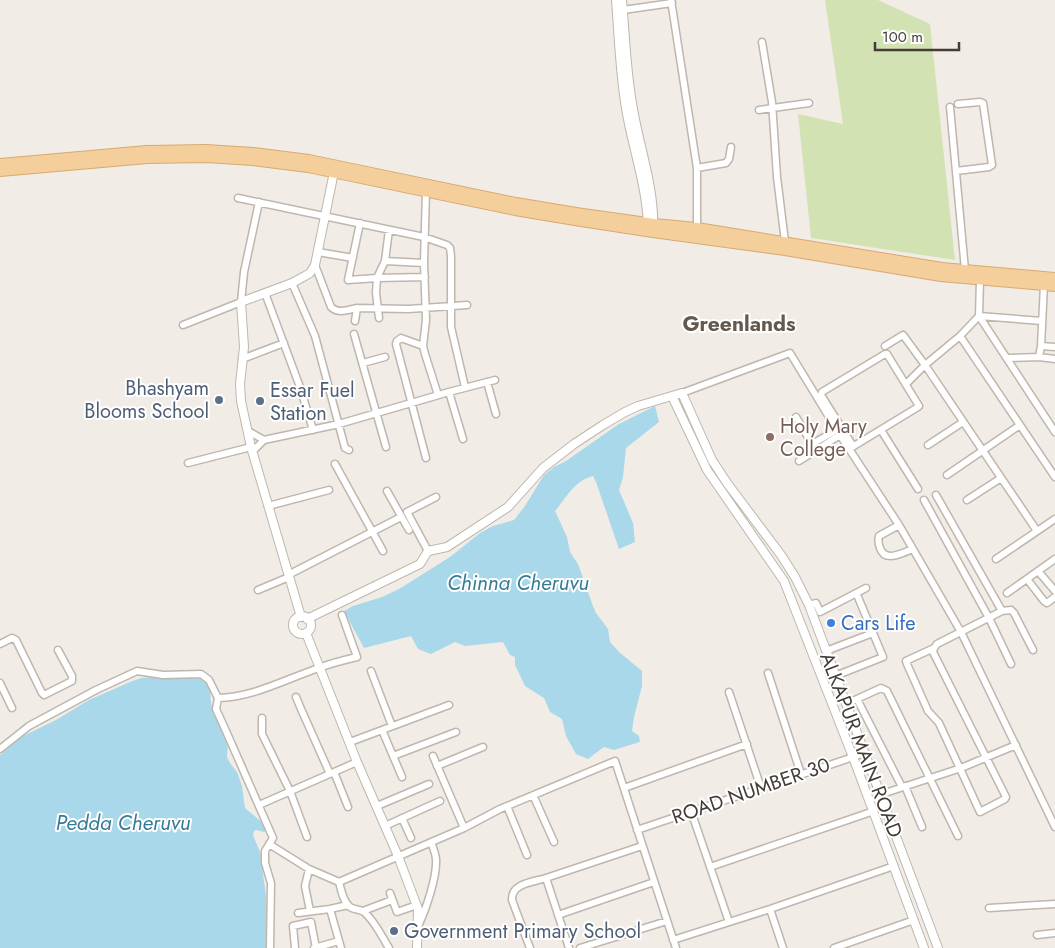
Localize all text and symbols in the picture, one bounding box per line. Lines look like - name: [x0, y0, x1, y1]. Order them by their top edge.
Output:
- scale bar: [875, 20, 959, 52]
- text: 100 m: [882, 26, 923, 48]
- district label: Greenlands: [682, 309, 796, 339]
- place label: Bhashyam Blooms School: [84, 374, 209, 426]
- place label: Essar Fuel Station: [270, 376, 355, 428]
- marker: Bhashyam Blooms School: [213, 394, 225, 406]
- marker: Essar Fuel Station: [254, 395, 266, 407]
- place label: Holy Mary College: [780, 412, 867, 464]
- marker: Holy Mary College: [764, 431, 776, 443]
- water label: Chinna Cheruvu: [447, 568, 589, 598]
- place label: Cars Life: [841, 609, 915, 638]
- marker: Cars Life: [825, 617, 837, 629]
- street label: ALKAPUR MAIN ROAD: [812, 648, 910, 842]
- street label: ROAD NUMBER 30: [668, 750, 834, 832]
- water label: Pedda Cheruvu: [56, 808, 191, 838]
- place label: Government Primary School: [404, 917, 641, 946]
- marker: Government Primary School: [388, 925, 400, 937]

